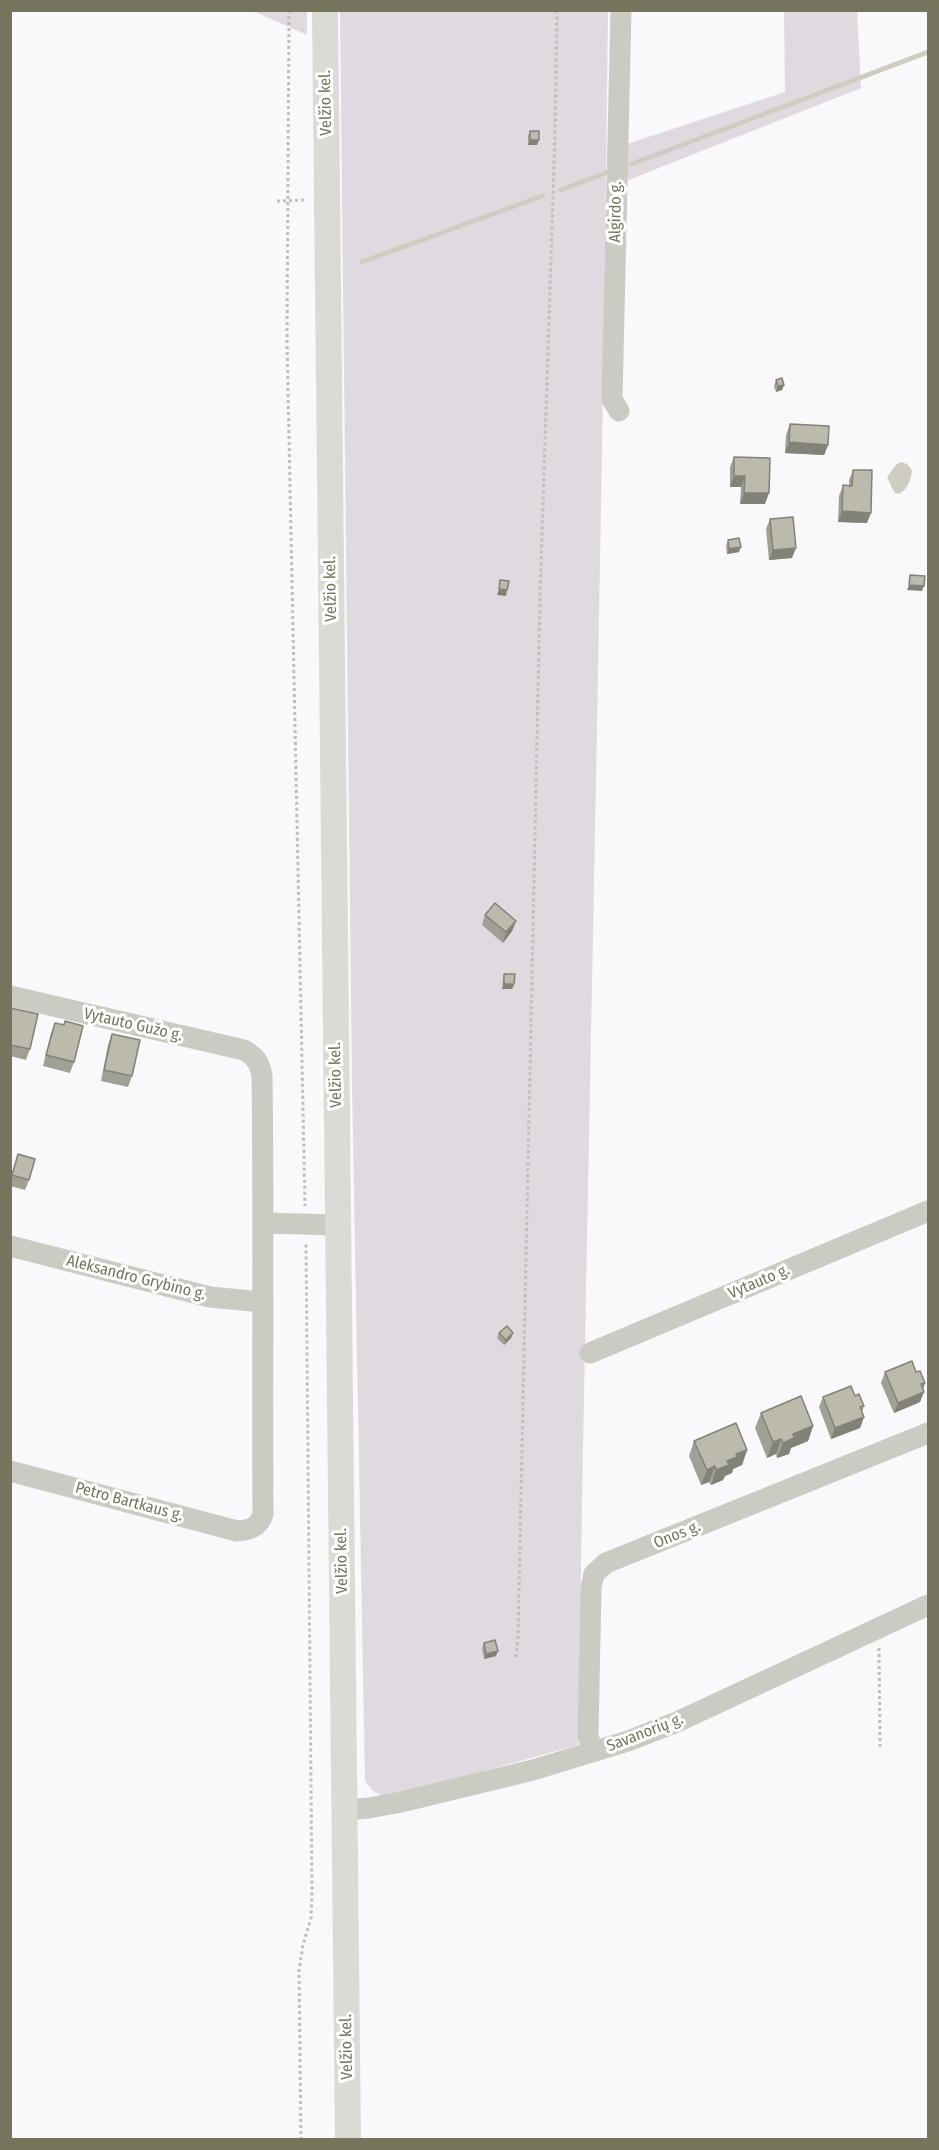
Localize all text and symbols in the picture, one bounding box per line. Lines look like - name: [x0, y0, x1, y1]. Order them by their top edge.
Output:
- street label: Velžio kel.: [316, 70, 336, 136]
- street label: Algirdo g.: [606, 181, 626, 243]
- street label: Velžio kel.: [321, 556, 341, 622]
- street label: Vytauto Gužo g.: [82, 1004, 184, 1046]
- street label: Velžio kel.: [326, 1042, 346, 1108]
- street label: Aleksandro Grybino g.: [64, 1251, 208, 1305]
- street label: Vytauto g.: [726, 1261, 792, 1303]
- street label: Petro Bartkaus g.: [73, 1478, 185, 1526]
- street label: Onos g.: [651, 1517, 703, 1553]
- street label: Velžio kel.: [332, 1528, 352, 1594]
- street label: Savanorių g.: [604, 1710, 686, 1756]
- street label: Velžio kel.: [337, 2014, 357, 2080]

